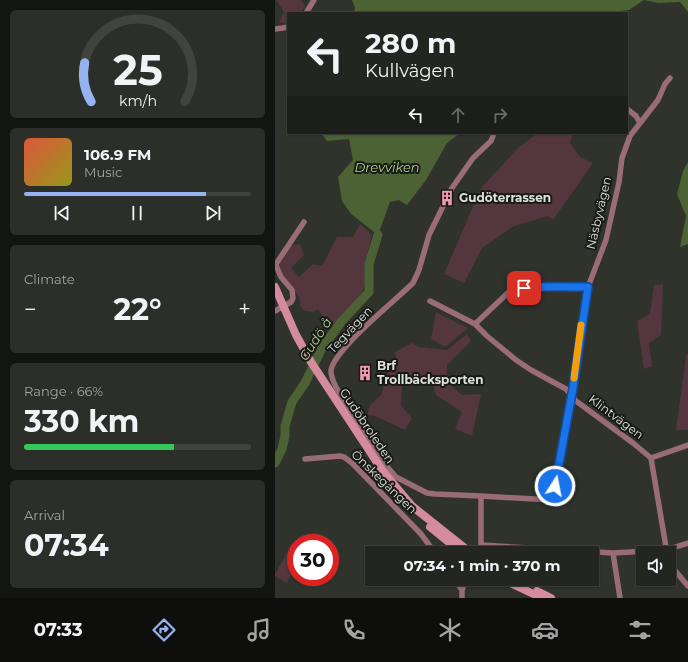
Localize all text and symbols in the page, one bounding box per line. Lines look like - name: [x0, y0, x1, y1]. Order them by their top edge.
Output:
- text: 280 m: [365, 26, 456, 60]
- icon: left: [299, 28, 351, 80]
- text: 25: [113, 45, 162, 95]
- text: Kullvägen: [365, 60, 455, 82]
- text: km/h: [118, 91, 157, 109]
- icon: left: [405, 104, 427, 126]
- icon: ahead: [447, 104, 469, 126]
- icon: right: [489, 104, 511, 126]
- text: 106.9 FM: [84, 145, 151, 164]
- water label: Drevviken: [354, 159, 420, 175]
- text: Music: [84, 164, 122, 180]
- street label: Näsbyvägen: [583, 175, 614, 251]
- building icon: Gudöterrassen: [438, 189, 456, 207]
- place label: Gudöterrassen: [459, 190, 551, 205]
- icon: previous: [51, 202, 73, 224]
- icon: pause: [126, 202, 148, 224]
- icon: next: [202, 202, 224, 224]
- text: Climate: [24, 271, 75, 287]
- pin: [507, 271, 541, 305]
- icon: arrive: [513, 277, 535, 299]
- text: 22°: [114, 291, 161, 328]
- text: −: [24, 296, 37, 323]
- text: +: [238, 296, 251, 323]
- street label: Tegvägen: [324, 303, 375, 356]
- water label: Gudö å: [295, 314, 335, 363]
- place label: Brf Trollbäcksporten: [377, 358, 484, 387]
- building icon: Brf Trollbäcksporten: [356, 364, 374, 382]
- text: Range · 66%: [24, 383, 103, 399]
- street label: Gudöbroleden: [337, 385, 398, 466]
- street label: Klintvägen: [586, 391, 647, 442]
- text: 330 km: [24, 403, 139, 440]
- street label: Önskegången: [348, 447, 420, 517]
- position arrow: [534, 465, 576, 507]
- text: Arrival: [24, 507, 65, 523]
- text: 07:34: [24, 527, 109, 564]
- speed limit sign: 30: [287, 534, 339, 586]
- map controls: [636, 546, 676, 586]
- button: sound: [636, 546, 676, 586]
- text: 07:34 · 1 min · 370 m: [404, 556, 560, 575]
- icon: directions: [150, 616, 178, 644]
- icon: music: [245, 616, 273, 644]
- icon: phone: [340, 616, 368, 644]
- icon: climate: [436, 616, 464, 644]
- icon: car: [531, 616, 559, 644]
- icon: filters: [626, 616, 654, 644]
- text: 07:33: [34, 619, 83, 641]

